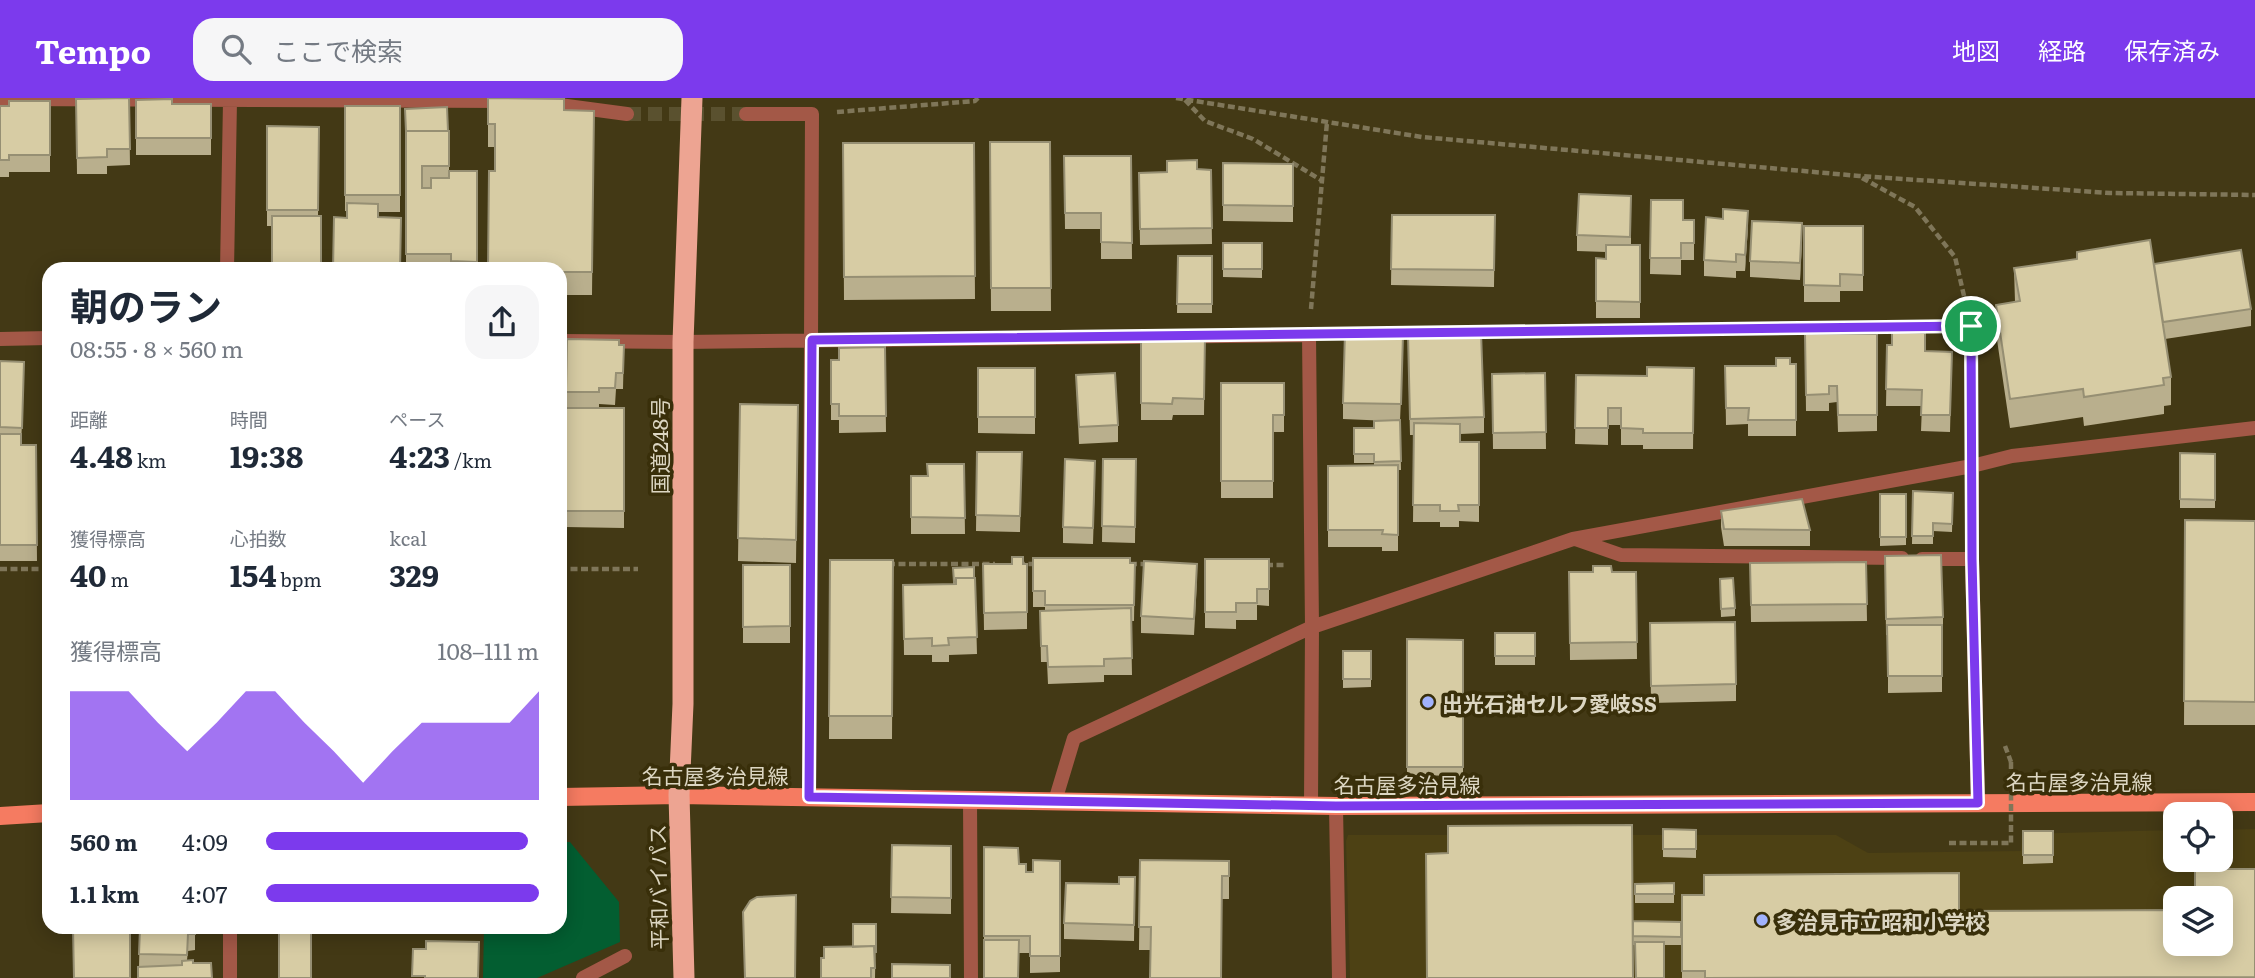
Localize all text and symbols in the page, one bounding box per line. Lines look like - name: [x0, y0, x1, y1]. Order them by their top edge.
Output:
- search box: [193, 18, 683, 81]
- text: Tempo: [35, 25, 151, 74]
- icon: search: [217, 30, 255, 68]
- text: ここで検索: [273, 30, 403, 69]
- text: 地図: [1952, 32, 2000, 67]
- text: 経路: [2038, 32, 2086, 67]
- text: 保存済み: [2124, 32, 2220, 67]
- text: 朝のラン: [70, 276, 222, 333]
- button: share: [465, 285, 539, 359]
- pin: [1941, 296, 2001, 356]
- icon: arrive: [1952, 307, 1990, 345]
- text: 08:55 · 8 × 560 m: [70, 331, 243, 365]
- street label: 国道248号: [643, 398, 674, 494]
- text: 距離: [70, 405, 108, 433]
- text: 時間: [230, 405, 268, 433]
- text: ペース: [389, 405, 445, 433]
- text: 4.48: [70, 433, 133, 477]
- text: 19:38: [230, 433, 303, 477]
- text: 4:23: [389, 433, 450, 477]
- text: km: [133, 446, 167, 474]
- text: /km: [450, 446, 492, 474]
- text: 獲得標高: [70, 524, 146, 552]
- text: 心拍数: [230, 524, 287, 552]
- text: kcal: [389, 524, 427, 552]
- text: 40: [70, 552, 107, 596]
- text: 154: [230, 552, 277, 596]
- text: 329: [389, 552, 439, 596]
- text: m: [107, 565, 129, 593]
- text: bpm: [277, 565, 322, 593]
- text: 獲得標高: [70, 633, 162, 667]
- text: 108–111 m: [437, 633, 539, 667]
- place label: 出光石油セルフ愛岐SS: [1442, 687, 1657, 718]
- marker: 出光石油セルフ愛岐SS: [1420, 694, 1436, 710]
- street label: 名古屋多治見線: [642, 759, 789, 790]
- street label: 名古屋多治見線: [2006, 765, 2153, 796]
- street label: 名古屋多治見線: [1334, 768, 1481, 799]
- map controls: [2163, 802, 2233, 956]
- button: locate: [2163, 802, 2233, 872]
- text: 560 m: [70, 824, 138, 858]
- text: 4:09: [182, 824, 228, 858]
- street label: 平和バイパス: [640, 824, 674, 950]
- text: 1.1 km: [70, 876, 140, 910]
- text: 4:07: [182, 876, 227, 910]
- button: layers: [2163, 886, 2233, 956]
- place label: 多治見市立昭和小学校: [1776, 905, 1986, 936]
- marker: 多治見市立昭和小学校: [1754, 912, 1770, 928]

